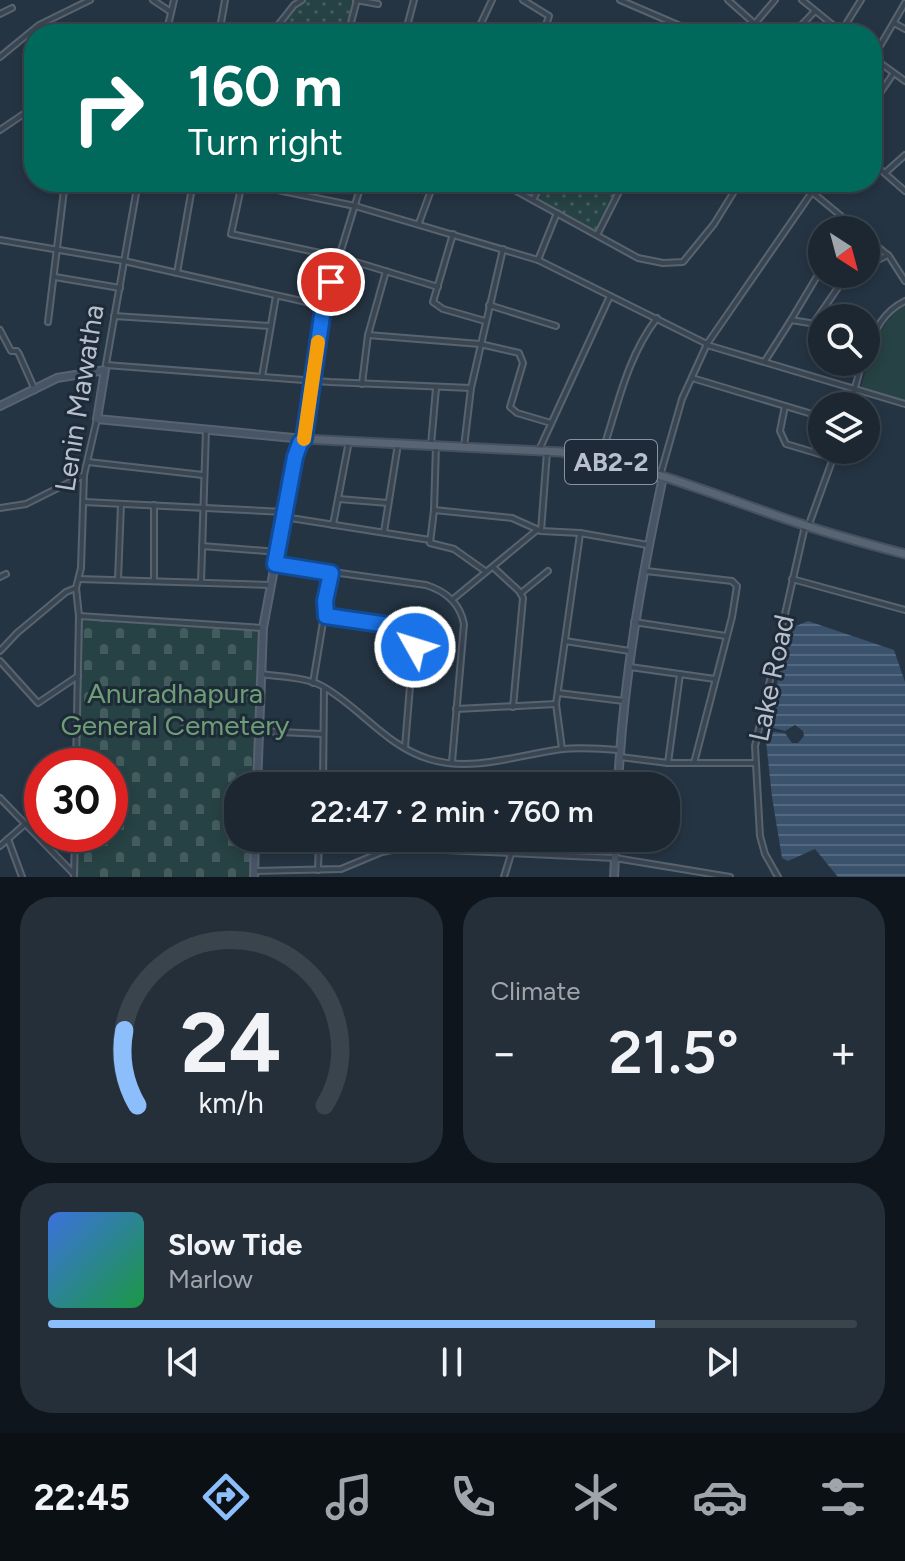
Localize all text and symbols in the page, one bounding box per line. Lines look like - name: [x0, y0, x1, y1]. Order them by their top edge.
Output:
- text: 160 m: [188, 53, 343, 120]
- icon: right: [56, 56, 160, 160]
- text: Turn right: [188, 121, 343, 164]
- north arrow: [808, 216, 880, 288]
- map controls: [808, 216, 880, 464]
- pin: [297, 248, 365, 316]
- icon: arrive: [309, 260, 353, 304]
- street label: Lenin Mawatha: [47, 302, 111, 494]
- button: search: [808, 304, 880, 376]
- button: layers: [808, 392, 880, 464]
- road number: AB2-2: [565, 440, 657, 484]
- position arrow: [373, 605, 457, 689]
- street label: Lake Road: [741, 611, 801, 745]
- park label: Anuradhapura General Cemetery: [61, 676, 290, 742]
- speed limit sign: 30: [24, 748, 128, 852]
- text: 22:47 · 2 min · 760 m: [310, 793, 594, 830]
- text: Climate: [491, 975, 580, 1007]
- text: 24: [181, 993, 282, 1093]
- text: 21.5°: [609, 1016, 739, 1088]
- text: −: [491, 1026, 518, 1079]
- text: +: [830, 1026, 857, 1079]
- text: km/h: [199, 1086, 264, 1120]
- text: Slow Tide: [168, 1226, 302, 1263]
- text: Marlow: [168, 1263, 253, 1295]
- icon: previous: [161, 1340, 205, 1384]
- icon: pause: [430, 1340, 474, 1384]
- icon: next: [700, 1340, 744, 1384]
- icon: directions: [198, 1469, 254, 1525]
- icon: music: [321, 1469, 377, 1525]
- icon: phone: [445, 1469, 501, 1525]
- icon: climate: [568, 1469, 624, 1525]
- icon: car: [692, 1469, 748, 1525]
- icon: filters: [815, 1469, 871, 1525]
- text: 22:45: [34, 1476, 130, 1519]

